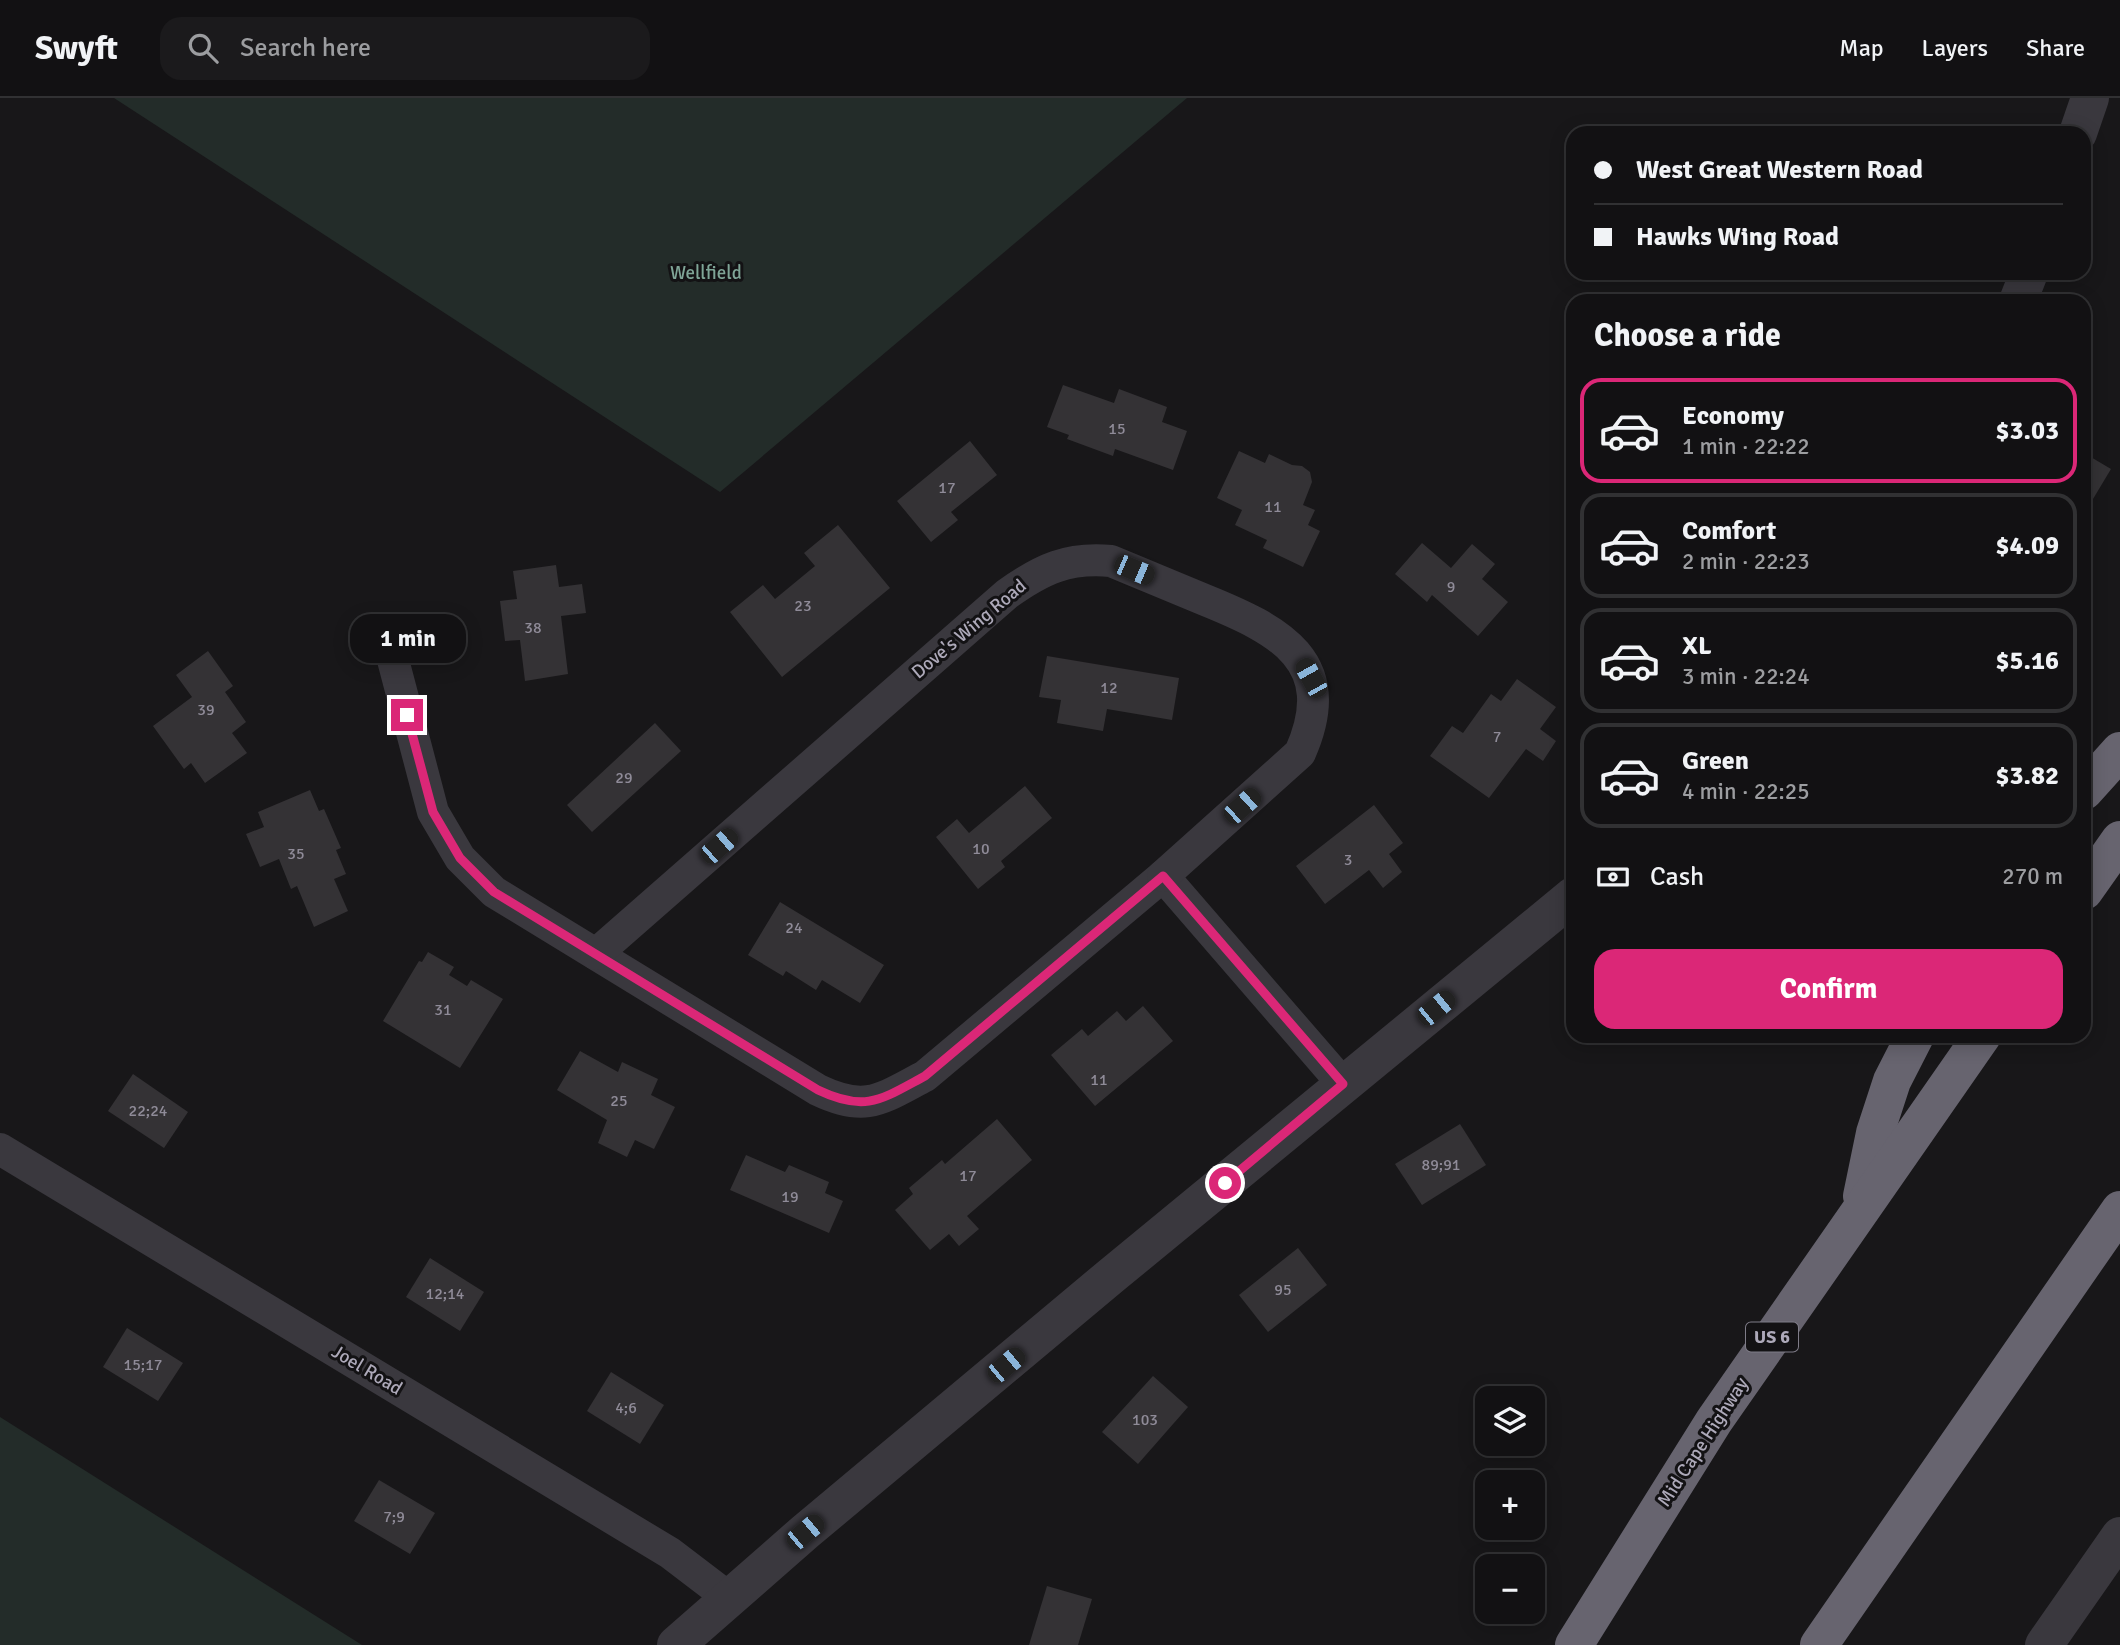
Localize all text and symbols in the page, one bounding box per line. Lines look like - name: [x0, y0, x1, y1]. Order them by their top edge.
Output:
- search box: [160, 17, 650, 80]
- text: Swyft: [35, 28, 118, 69]
- icon: search: [184, 29, 222, 67]
- text: Search here: [240, 32, 371, 64]
- text: Map: [1839, 33, 1884, 63]
- text: Layers: [1922, 33, 1988, 63]
- text: Share: [2026, 33, 2085, 63]
- text: West Great Western Road: [1636, 154, 1923, 186]
- text: Hawks Wing Road: [1636, 221, 1839, 253]
- park label: Wellfield: [670, 261, 742, 285]
- text: Choose a ride: [1594, 316, 1781, 355]
- icon: car: [1598, 399, 1661, 462]
- text: Economy: [1682, 400, 1784, 432]
- text: $3.03: [1995, 415, 2059, 447]
- house number: 15: [1108, 419, 1126, 439]
- text: 1 min · 22:22: [1682, 432, 1810, 461]
- house number: 17: [938, 478, 956, 498]
- house number: 11: [1264, 497, 1282, 517]
- icon: car: [1598, 514, 1661, 577]
- text: Comfort: [1682, 515, 1776, 547]
- text: $4.09: [1995, 530, 2059, 562]
- text: 2 min · 22:23: [1682, 547, 1810, 576]
- car: [1111, 552, 1158, 588]
- street label: Dove's Wing Road: [907, 574, 1031, 684]
- house number: 9: [1447, 577, 1455, 597]
- house number: 23: [794, 596, 812, 616]
- callout: 1 min: [349, 614, 465, 662]
- house number: 38: [524, 618, 542, 638]
- text: 1 min: [380, 624, 436, 653]
- icon: car: [1598, 629, 1661, 692]
- text: XL: [1682, 630, 1712, 662]
- text: $5.16: [1995, 645, 2059, 677]
- car: [1292, 655, 1331, 701]
- text: 3 min · 22:24: [1682, 662, 1810, 691]
- house number: 12: [1100, 678, 1118, 698]
- route end: [391, 699, 423, 731]
- house number: 39: [197, 700, 215, 720]
- house number: 7: [1493, 727, 1501, 747]
- icon: car: [1598, 744, 1661, 807]
- text: Green: [1682, 745, 1749, 777]
- text: $3.82: [1995, 760, 2059, 792]
- house number: 29: [615, 768, 633, 788]
- text: 4 min · 22:25: [1682, 777, 1810, 806]
- car: [1220, 784, 1265, 828]
- car: [697, 824, 742, 868]
- house number: 10: [972, 839, 990, 859]
- house number: 35: [287, 844, 305, 864]
- house number: 3: [1344, 850, 1352, 870]
- icon: cash: [1594, 858, 1632, 896]
- text: Cash: [1650, 861, 1704, 893]
- text: 270 m: [2002, 862, 2063, 891]
- house number: 24: [785, 918, 803, 938]
- button: Confirm: [1594, 949, 2063, 1029]
- car: [1414, 987, 1459, 1029]
- house number: 31: [434, 1000, 452, 1020]
- house number: 11: [1090, 1070, 1108, 1090]
- house number: 25: [610, 1091, 628, 1111]
- house number: 22;24: [129, 1101, 168, 1121]
- house number: 89;91: [1422, 1155, 1460, 1175]
- house number: 17: [959, 1166, 977, 1186]
- route start: [1209, 1167, 1241, 1199]
- house number: 19: [781, 1187, 799, 1207]
- house number: 95: [1274, 1280, 1292, 1300]
- house number: 12;14: [426, 1284, 465, 1304]
- road number: US 6: [1746, 1322, 1798, 1352]
- street label: Joel Road: [327, 1340, 407, 1400]
- car: [984, 1343, 1029, 1387]
- house number: 15;17: [124, 1355, 162, 1375]
- street label: Mid Cape Highway: [1652, 1373, 1754, 1511]
- map controls: [1475, 1386, 1545, 1624]
- button: layers: [1475, 1386, 1545, 1456]
- house number: 4;6: [615, 1398, 637, 1418]
- house number: 103: [1132, 1410, 1158, 1430]
- button: +: [1475, 1470, 1545, 1540]
- house number: 7;9: [383, 1507, 405, 1527]
- car: [783, 1510, 828, 1554]
- button: −: [1475, 1554, 1545, 1624]

